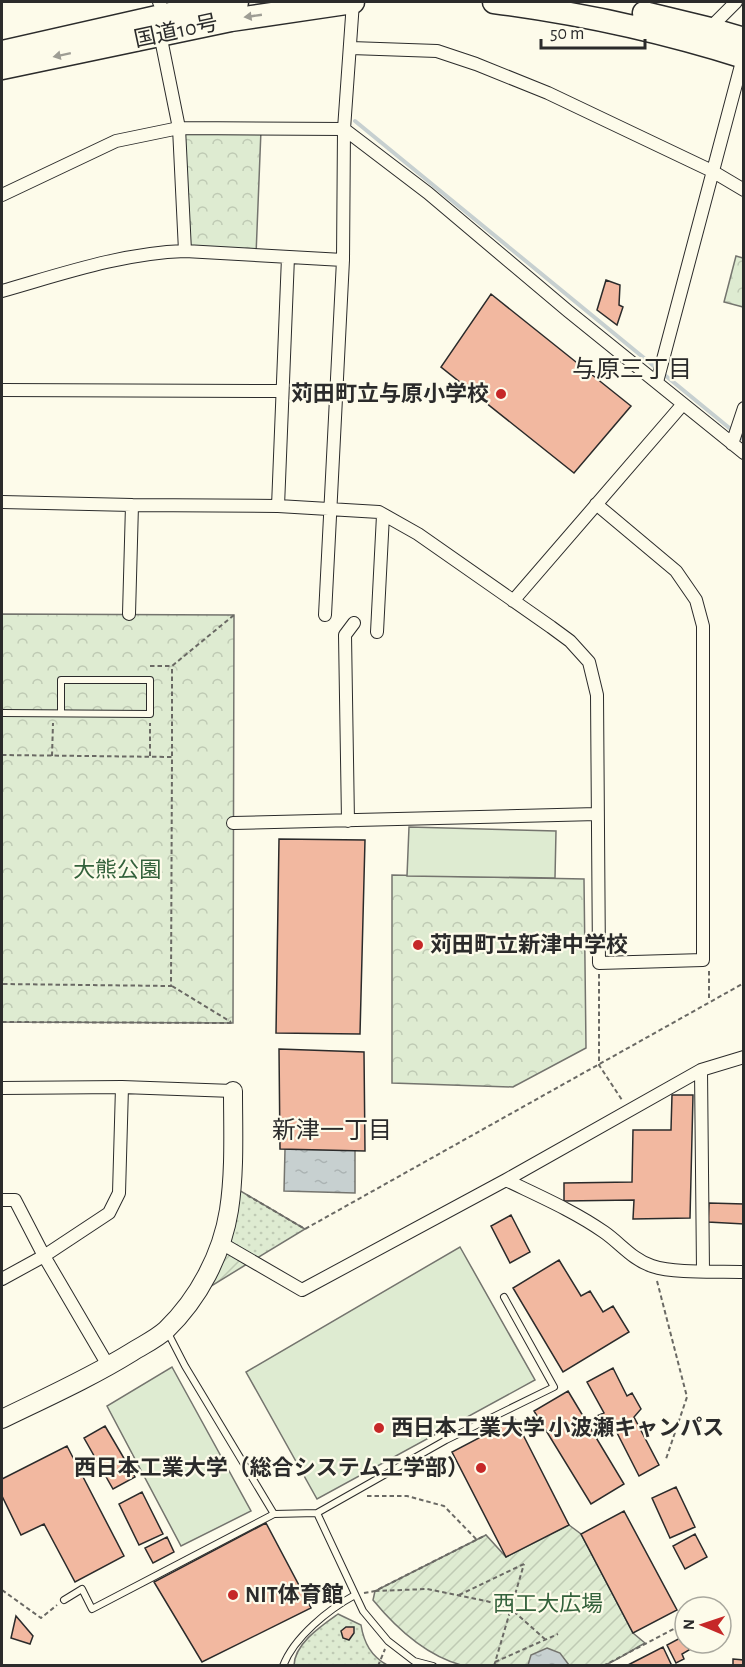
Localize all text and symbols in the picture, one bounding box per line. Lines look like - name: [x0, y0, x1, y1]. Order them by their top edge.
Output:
- street label: 国道10号: [132, 10, 220, 51]
- one-way arrow: [243, 12, 262, 21]
- scale bar: [541, 12, 644, 50]
- text: 50 m: [550, 25, 584, 43]
- one-way arrow: [52, 51, 71, 60]
- district label: 与原三丁目: [572, 356, 692, 382]
- place label: 苅田町立与原小学校: [291, 382, 489, 405]
- marker: 苅田町立与原小学校: [494, 387, 508, 401]
- park label: 大熊公園: [73, 858, 161, 881]
- place label: 苅田町立新津中学校: [430, 933, 628, 956]
- marker: 苅田町立新津中学校: [411, 938, 425, 952]
- district label: 新津一丁目: [272, 1117, 392, 1143]
- place label: 西日本工業大学 小波瀬キャンパス: [391, 1416, 724, 1439]
- marker: 西日本工業大学 小波瀬キャンパス: [372, 1421, 386, 1435]
- place label: 西日本工業大学（総合システム工学部）: [74, 1456, 469, 1479]
- marker: 西日本工業大学（総合システム工学部）: [474, 1461, 488, 1475]
- place label: NIT体育館: [245, 1583, 344, 1606]
- marker: NIT体育館: [226, 1588, 240, 1602]
- park label: 西工大広場: [493, 1592, 603, 1615]
- north arrow: [673, 1595, 733, 1655]
- text: N: [681, 1619, 697, 1630]

